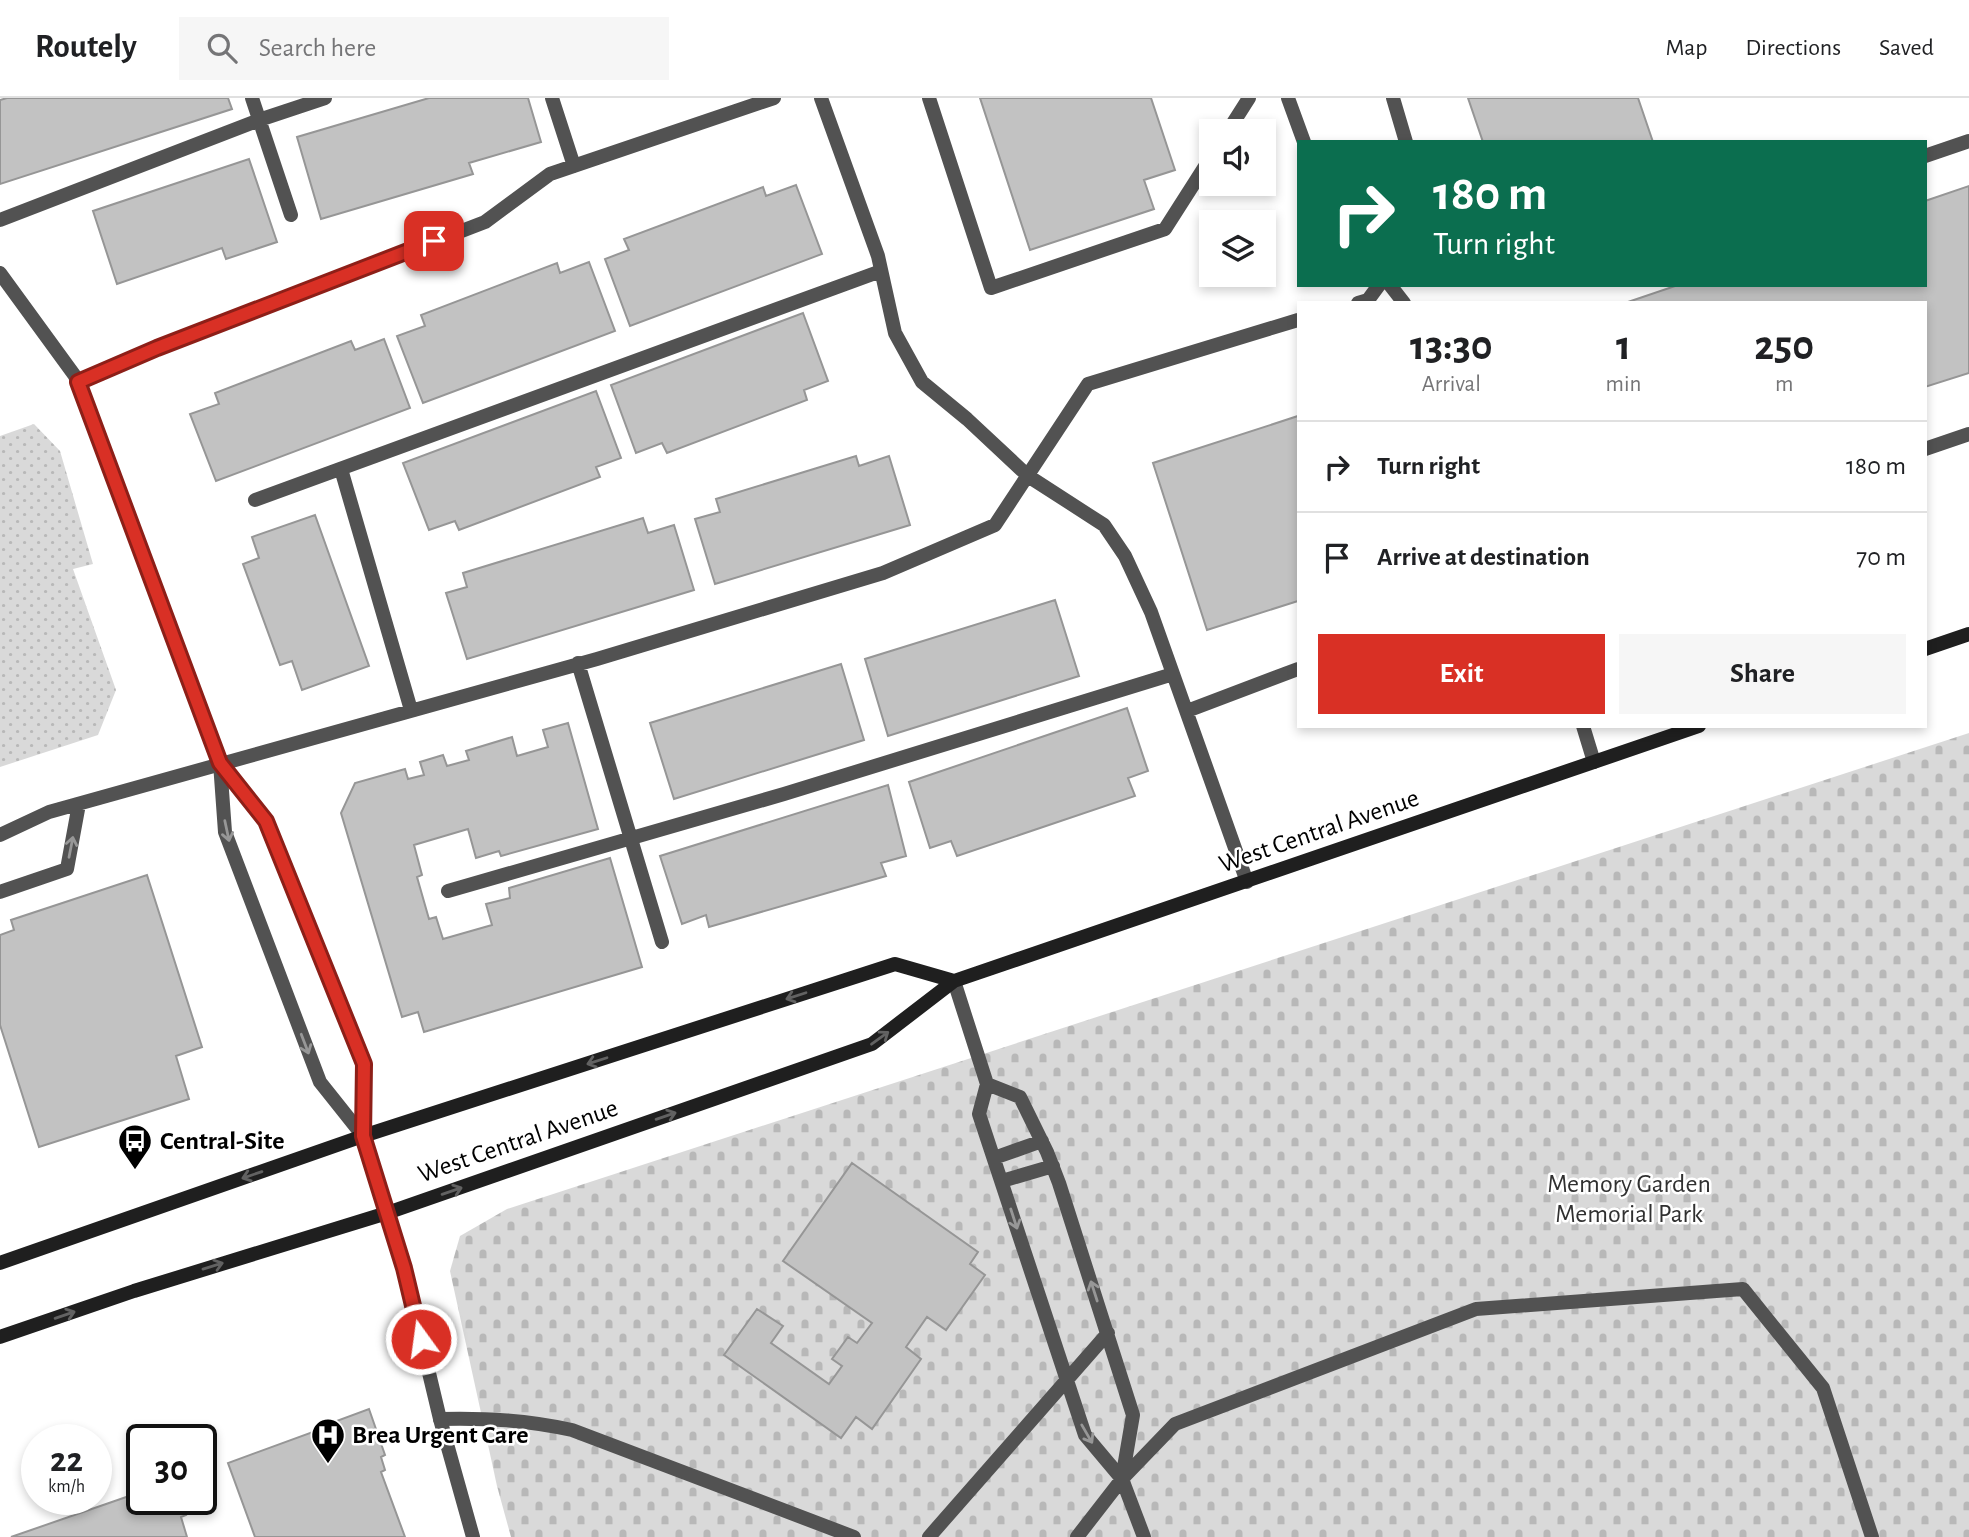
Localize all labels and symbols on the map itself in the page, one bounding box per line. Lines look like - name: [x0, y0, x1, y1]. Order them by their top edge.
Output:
- pin: [404, 211, 464, 271]
- street label: West Central Avenue: [1216, 785, 1422, 877]
- one-way arrow: [221, 819, 234, 841]
- one-way arrow: [65, 836, 78, 859]
- one-way arrow: [785, 991, 807, 1003]
- one-way arrow: [870, 1031, 889, 1045]
- one-way arrow: [300, 1032, 313, 1054]
- one-way arrow: [586, 1056, 608, 1068]
- street label: West Central Avenue: [415, 1095, 621, 1187]
- one-way arrow: [655, 1109, 677, 1121]
- bus stop icon: Central-Site: [116, 1122, 154, 1171]
- place label: Central-Site: [160, 1128, 285, 1154]
- one-way arrow: [242, 1170, 264, 1182]
- park label: Memory Garden Memorial Park: [1547, 1171, 1711, 1227]
- one-way arrow: [440, 1184, 462, 1196]
- one-way arrow: [1009, 1207, 1022, 1229]
- one-way arrow: [202, 1259, 224, 1271]
- one-way arrow: [1087, 1280, 1100, 1302]
- position arrow: [384, 1302, 458, 1376]
- one-way arrow: [53, 1308, 75, 1320]
- hospital icon: Brea Urgent Care: [309, 1416, 347, 1465]
- place label: Brea Urgent Care: [352, 1422, 529, 1448]
- speed limit sign: 30: [126, 1424, 217, 1515]
- one-way arrow: [1080, 1424, 1094, 1444]

